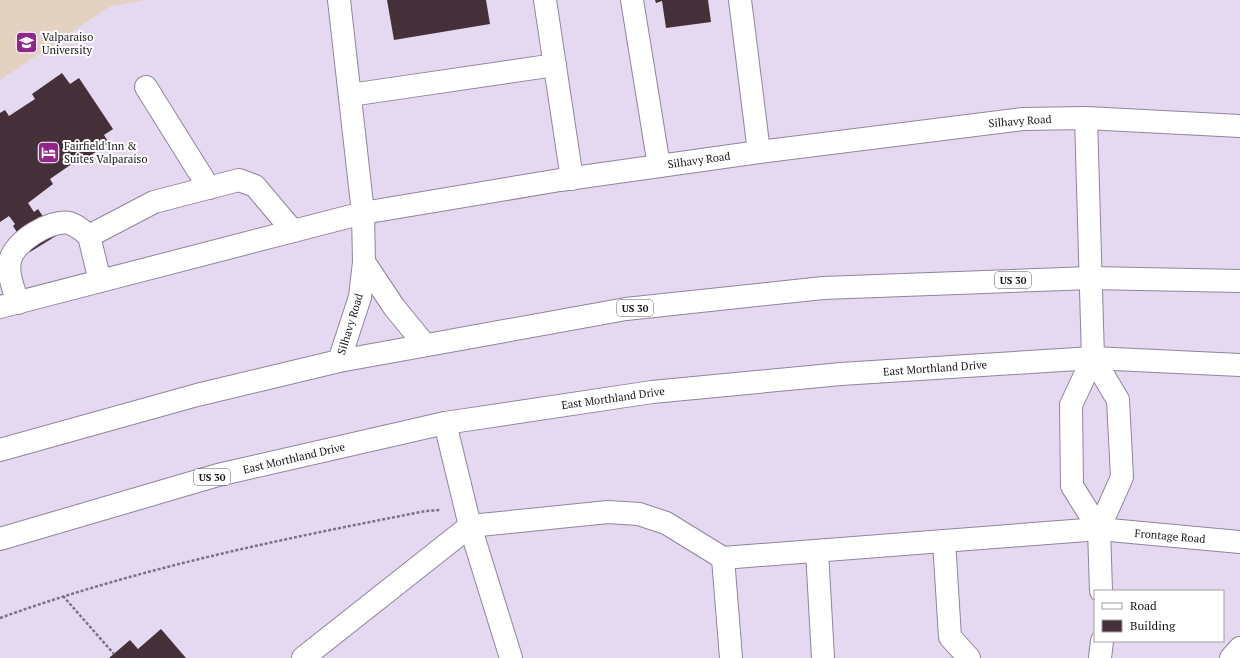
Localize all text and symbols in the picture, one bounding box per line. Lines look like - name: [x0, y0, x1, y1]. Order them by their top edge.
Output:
- school or university icon: Valparaiso University: [14, 30, 40, 56]
- place label: Valparaiso University: [42, 30, 93, 57]
- street label: Silhavy Road: [988, 112, 1052, 130]
- hotel icon: Fairfield Inn & Suites Valparaiso: [35, 139, 61, 165]
- place label: Fairfield Inn & Suites Valparaiso: [64, 139, 147, 166]
- street label: Silhavy Road: [667, 149, 731, 171]
- road number: US 30: [995, 272, 1031, 288]
- street label: Silhavy Road: [334, 292, 366, 356]
- road number: US 30: [617, 300, 653, 316]
- street label: East Morthland Drive: [882, 357, 988, 379]
- street label: East Morthland Drive: [560, 384, 666, 412]
- street label: East Morthland Drive: [242, 439, 347, 477]
- road number: US 30: [194, 469, 230, 485]
- street label: Frontage Road: [1134, 526, 1206, 546]
- legend: [1094, 590, 1224, 642]
- text: Road: [1130, 598, 1157, 613]
- text: Building: [1130, 618, 1176, 633]

